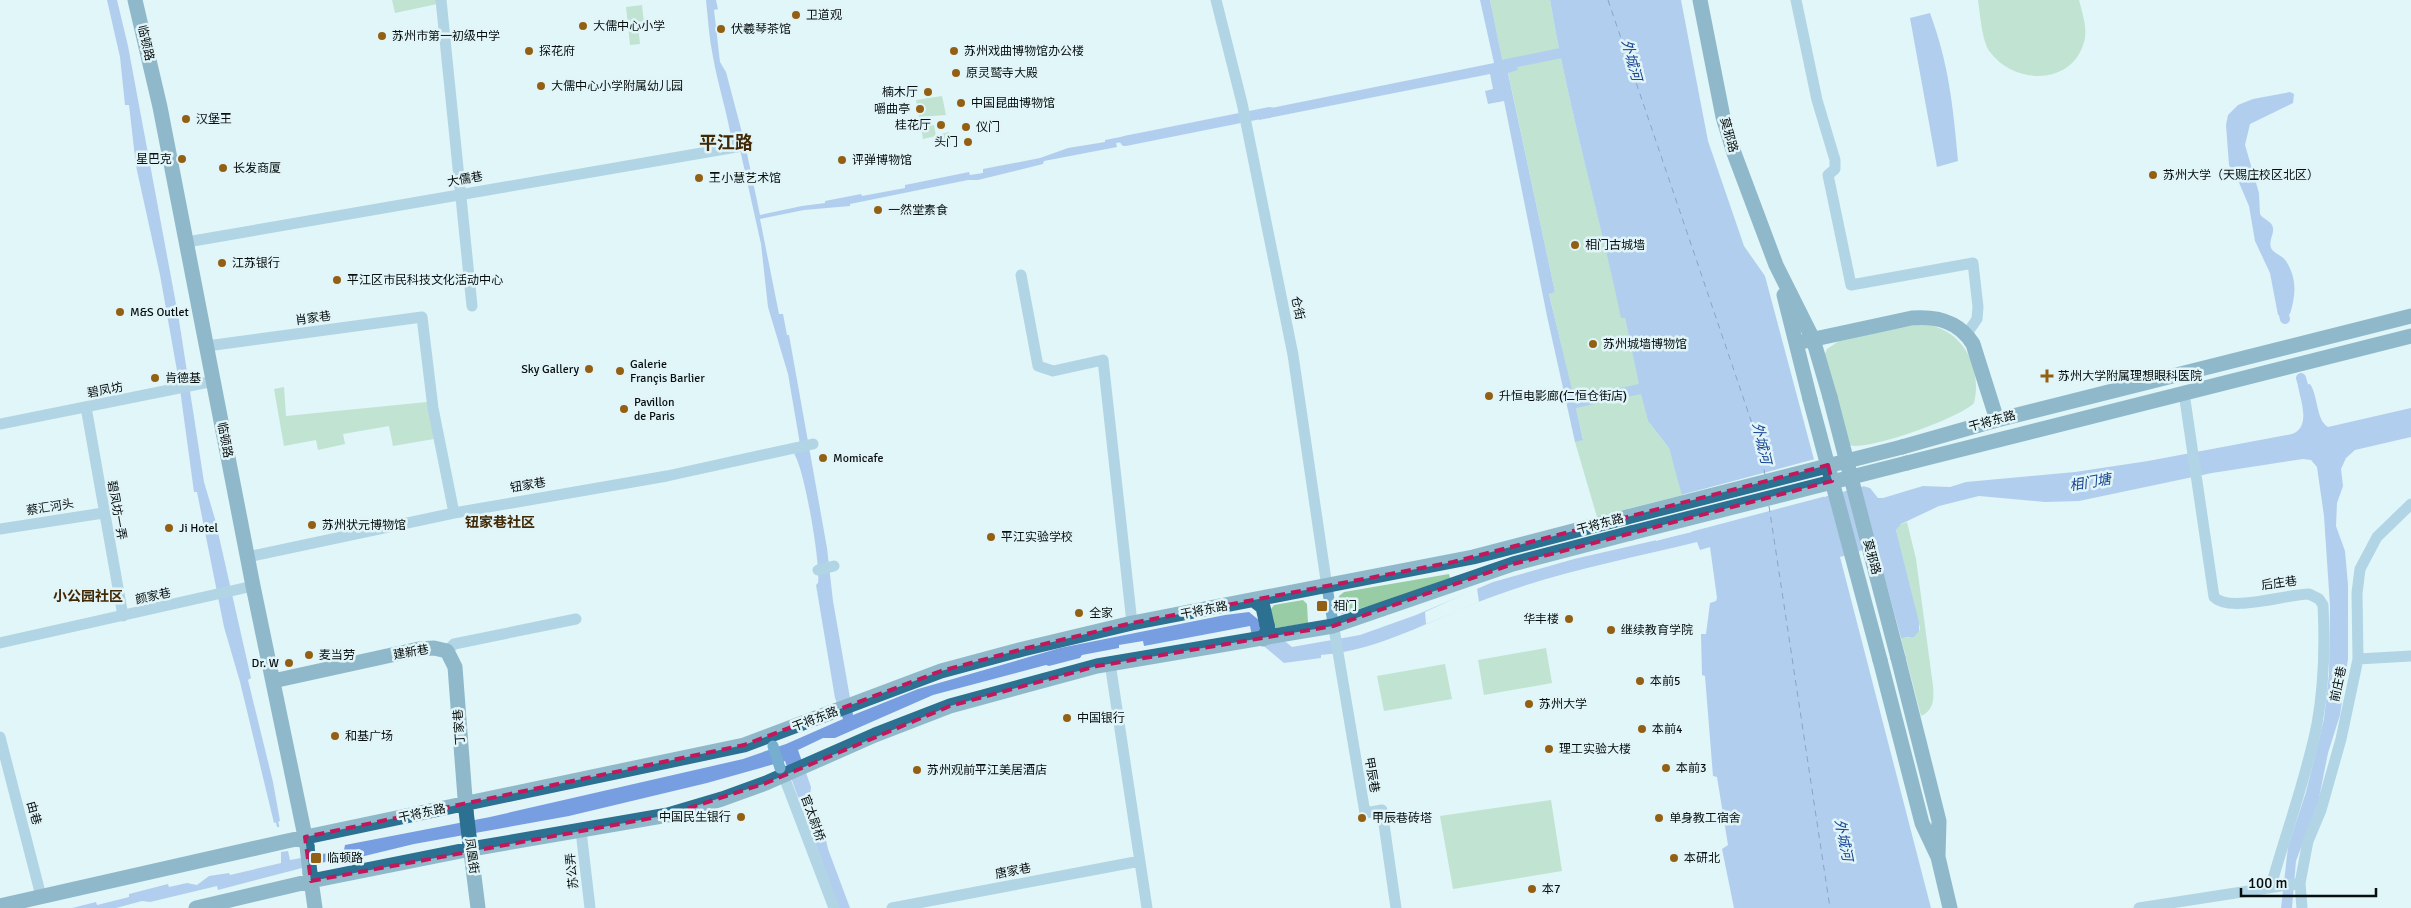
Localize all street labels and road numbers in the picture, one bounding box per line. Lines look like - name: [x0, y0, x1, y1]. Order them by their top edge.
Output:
- street label: 临顿路: [134, 24, 157, 62]
- street label: 莫邪路: [1716, 116, 1741, 155]
- street label: 大儒巷: [446, 169, 484, 190]
- street label: 仓街: [1288, 295, 1307, 321]
- street label: 肖家巷: [294, 309, 332, 328]
- street label: 碧凤坊: [86, 380, 124, 401]
- street label: 干将东路: [1967, 408, 2017, 435]
- street label: 临顿路: [214, 421, 235, 459]
- street label: 钮家巷: [509, 475, 547, 496]
- street label: 碧凤坊一弄: [104, 479, 129, 541]
- street label: 蔡汇河头: [25, 496, 75, 519]
- street label: 干将东路: [1575, 511, 1625, 538]
- street label: 莫邪路: [1860, 538, 1883, 576]
- street label: 后庄巷: [2260, 574, 2298, 593]
- street label: 颜家巷: [134, 585, 172, 608]
- street label: 干将东路: [1179, 599, 1229, 622]
- street label: 建新巷: [392, 642, 430, 663]
- street label: 前庄巷: [2327, 665, 2350, 703]
- street label: 干将东路: [790, 704, 840, 735]
- street label: 丁家巷: [451, 708, 468, 745]
- street label: 甲辰巷: [1361, 756, 1382, 794]
- street label: 官太尉桥: [797, 793, 828, 843]
- street label: 由巷: [23, 800, 44, 827]
- street label: 干将东路: [397, 801, 447, 826]
- street label: 凤凰街: [462, 837, 481, 875]
- street label: 苏公弄: [563, 852, 582, 890]
- street label: 唐家巷: [994, 861, 1032, 882]

